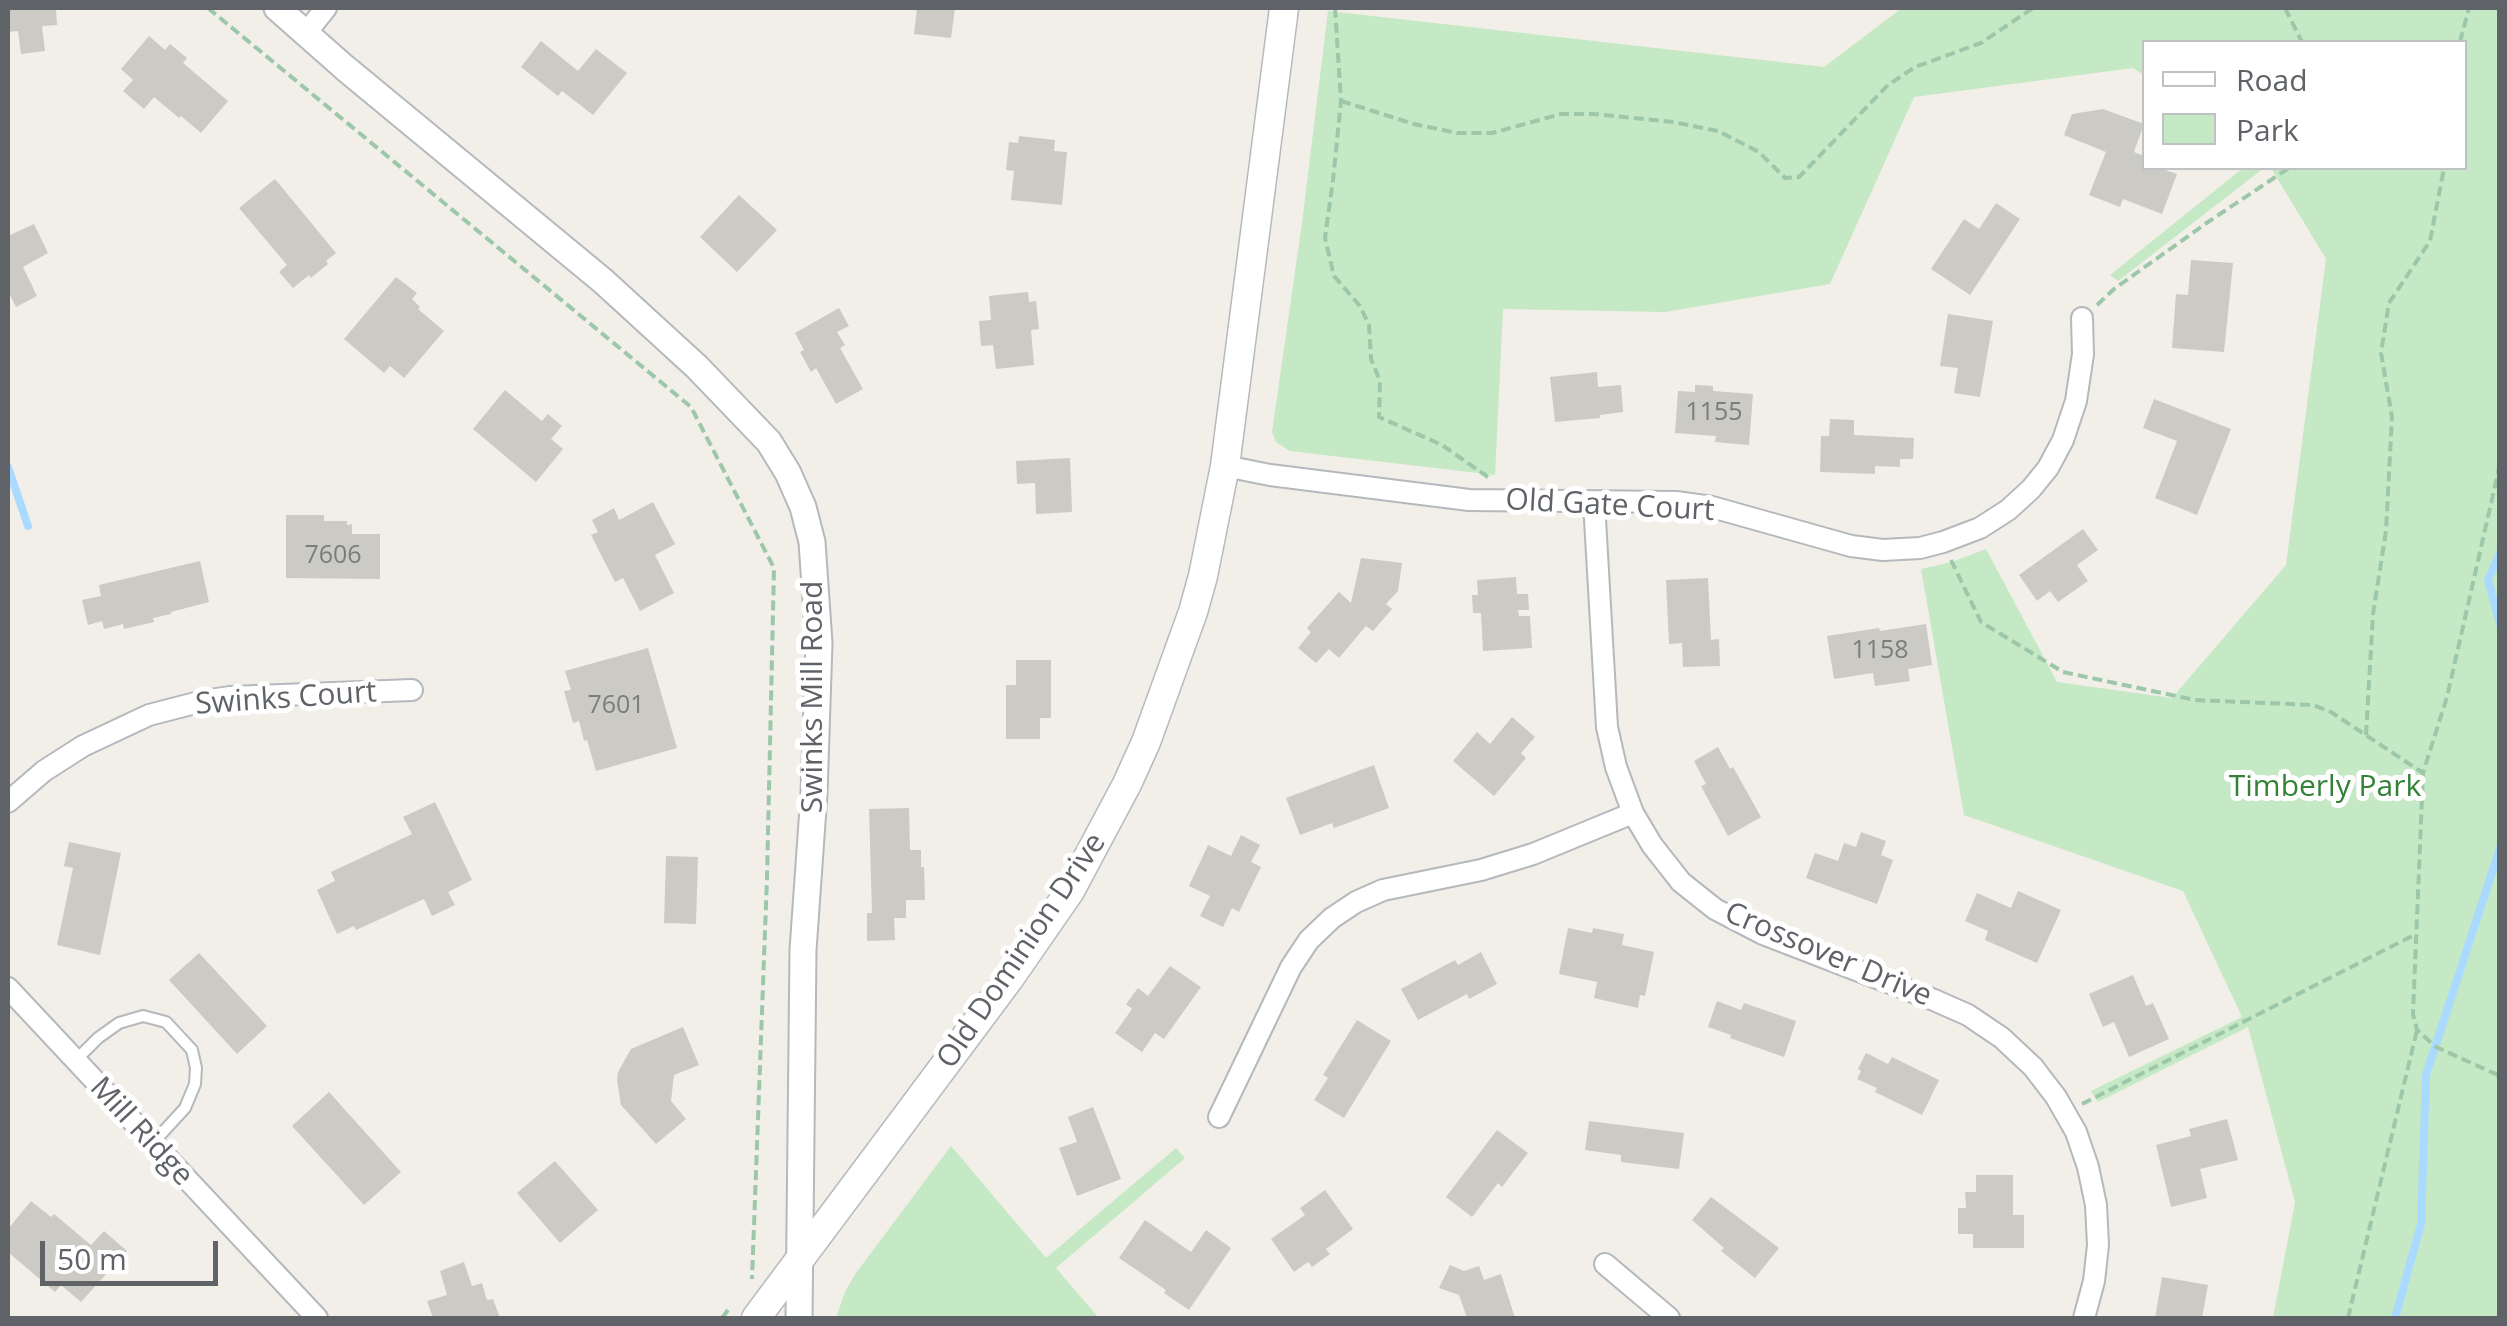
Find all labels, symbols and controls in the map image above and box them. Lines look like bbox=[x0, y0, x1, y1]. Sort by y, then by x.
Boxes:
legend bbox=[2142, 40, 2467, 170]
text: Road bbox=[2236, 59, 2308, 100]
text: Park bbox=[2236, 109, 2299, 150]
house number: 1155 bbox=[1685, 398, 1743, 428]
street label: Old Gate Court bbox=[1505, 483, 1715, 529]
house number: 7606 bbox=[304, 541, 362, 571]
street label: Swinks Mill Road bbox=[795, 581, 831, 813]
house number: 1158 bbox=[1851, 636, 1909, 666]
street label: Swinks Court bbox=[194, 675, 378, 723]
house number: 7601 bbox=[587, 691, 645, 721]
park label: Timberly Park bbox=[2229, 769, 2421, 805]
street label: Old Dominion Drive bbox=[930, 827, 1114, 1075]
street label: Crossover Drive bbox=[1719, 895, 1937, 1015]
street label: Mill Ridge bbox=[82, 1070, 200, 1194]
scale bar bbox=[45, 1221, 222, 1283]
text: 50 m bbox=[57, 1238, 127, 1279]

